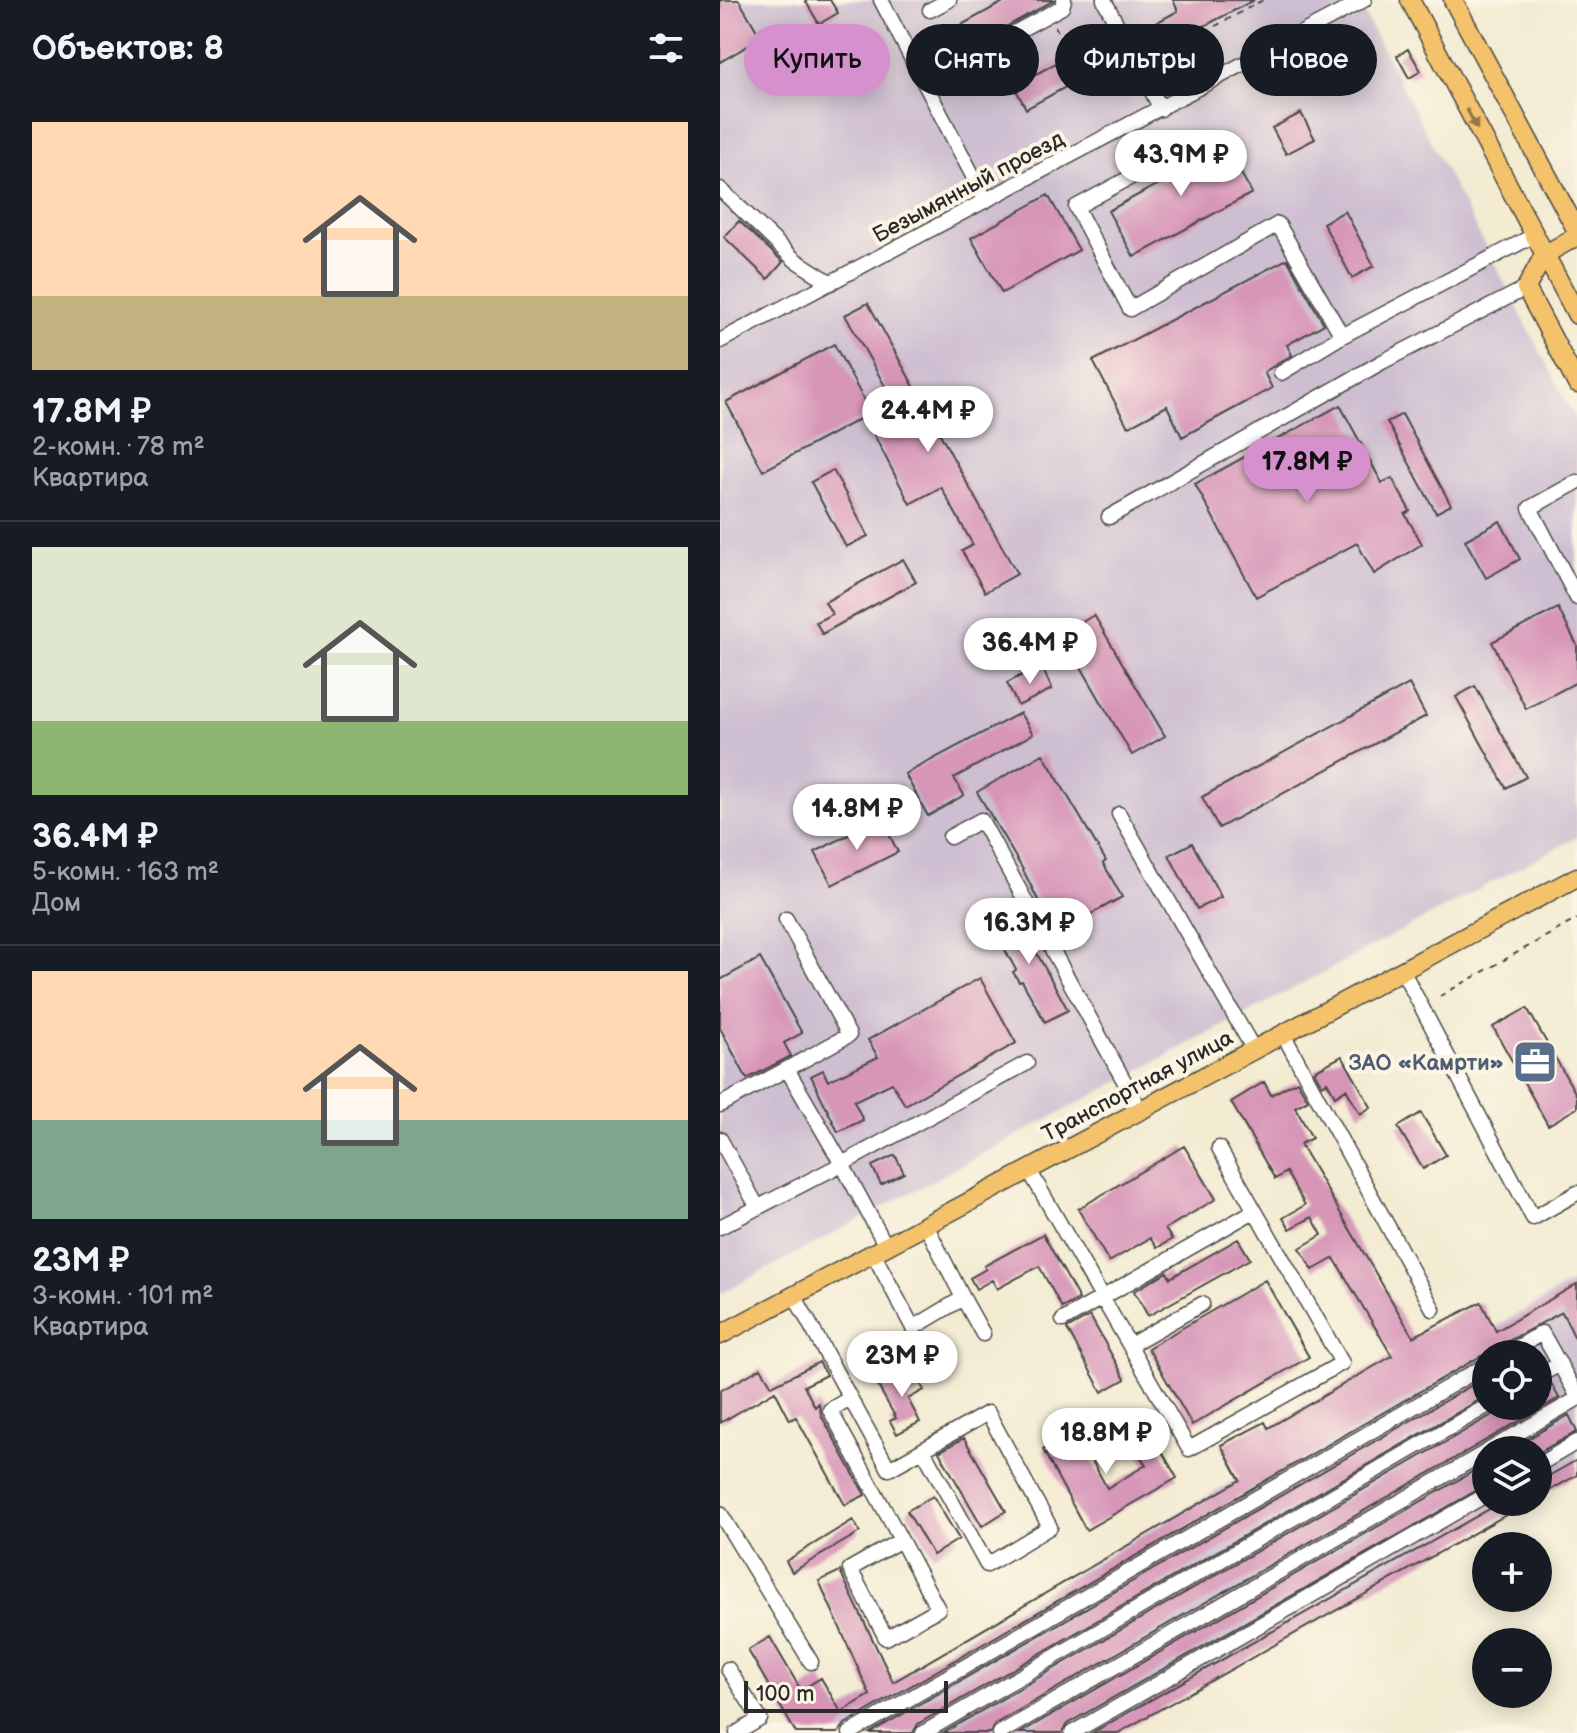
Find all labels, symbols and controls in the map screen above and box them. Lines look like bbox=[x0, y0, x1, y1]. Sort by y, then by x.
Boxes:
chip: Купить bbox=[744, 24, 890, 96]
chip: Снять bbox=[906, 24, 1039, 96]
chip: Фильтры bbox=[1055, 24, 1224, 96]
chip: Новое bbox=[1240, 24, 1377, 96]
icon: filters bbox=[644, 26, 688, 70]
text: Объектов: 8 bbox=[32, 28, 224, 69]
one-way arrow bbox=[1466, 107, 1479, 130]
street label: Безымянный проезд bbox=[868, 125, 1069, 249]
pin: 43.9M ₽ bbox=[1107, 130, 1255, 198]
text: 43.9M ₽ bbox=[1133, 140, 1229, 171]
icon: home bbox=[288, 174, 432, 318]
pin: 24.4M ₽ bbox=[854, 386, 1002, 454]
text: 17.8M ₽ bbox=[32, 391, 151, 432]
text: 24.4M ₽ bbox=[880, 396, 976, 427]
text: 2-комн. · 78 m² bbox=[32, 432, 205, 463]
pin: 17.8M ₽ bbox=[1233, 437, 1381, 505]
text: 17.8M ₽ bbox=[1261, 447, 1353, 478]
text: Квартира bbox=[32, 463, 149, 494]
icon: home bbox=[288, 599, 432, 743]
pin: 36.4M ₽ bbox=[956, 618, 1104, 686]
text: 36.4M ₽ bbox=[982, 628, 1078, 659]
pin: 14.8M ₽ bbox=[783, 784, 931, 852]
text: 14.8M ₽ bbox=[811, 794, 903, 825]
text: 36.4M ₽ bbox=[32, 816, 158, 857]
text: 5-комн. · 163 m² bbox=[32, 857, 219, 888]
text: Дом bbox=[32, 888, 81, 919]
pin: 16.3M ₽ bbox=[955, 898, 1103, 966]
text: 16.3M ₽ bbox=[983, 908, 1075, 939]
icon: home bbox=[288, 1023, 432, 1167]
street label: Транспортная улица bbox=[1038, 1025, 1238, 1148]
office icon: ЗАО «Камрти» bbox=[1511, 1038, 1559, 1086]
place label: ЗАО «Камрти» bbox=[1348, 1050, 1504, 1077]
text: 23M ₽ bbox=[32, 1240, 130, 1281]
text: 3-комн. · 101 m² bbox=[32, 1281, 214, 1312]
text: Квартира bbox=[32, 1312, 149, 1343]
pin: 23M ₽ bbox=[846, 1331, 958, 1399]
map controls bbox=[1472, 1340, 1552, 1708]
button: locate bbox=[1472, 1340, 1552, 1420]
text: 23M ₽ bbox=[865, 1341, 939, 1372]
pin: 18.8M ₽ bbox=[1032, 1408, 1180, 1476]
text: 18.8M ₽ bbox=[1060, 1418, 1152, 1449]
button: layers bbox=[1472, 1436, 1552, 1516]
button: + bbox=[1472, 1532, 1552, 1612]
button: − bbox=[1472, 1628, 1552, 1708]
scale bar bbox=[744, 1677, 948, 1713]
text: 100 m bbox=[756, 1681, 815, 1708]

